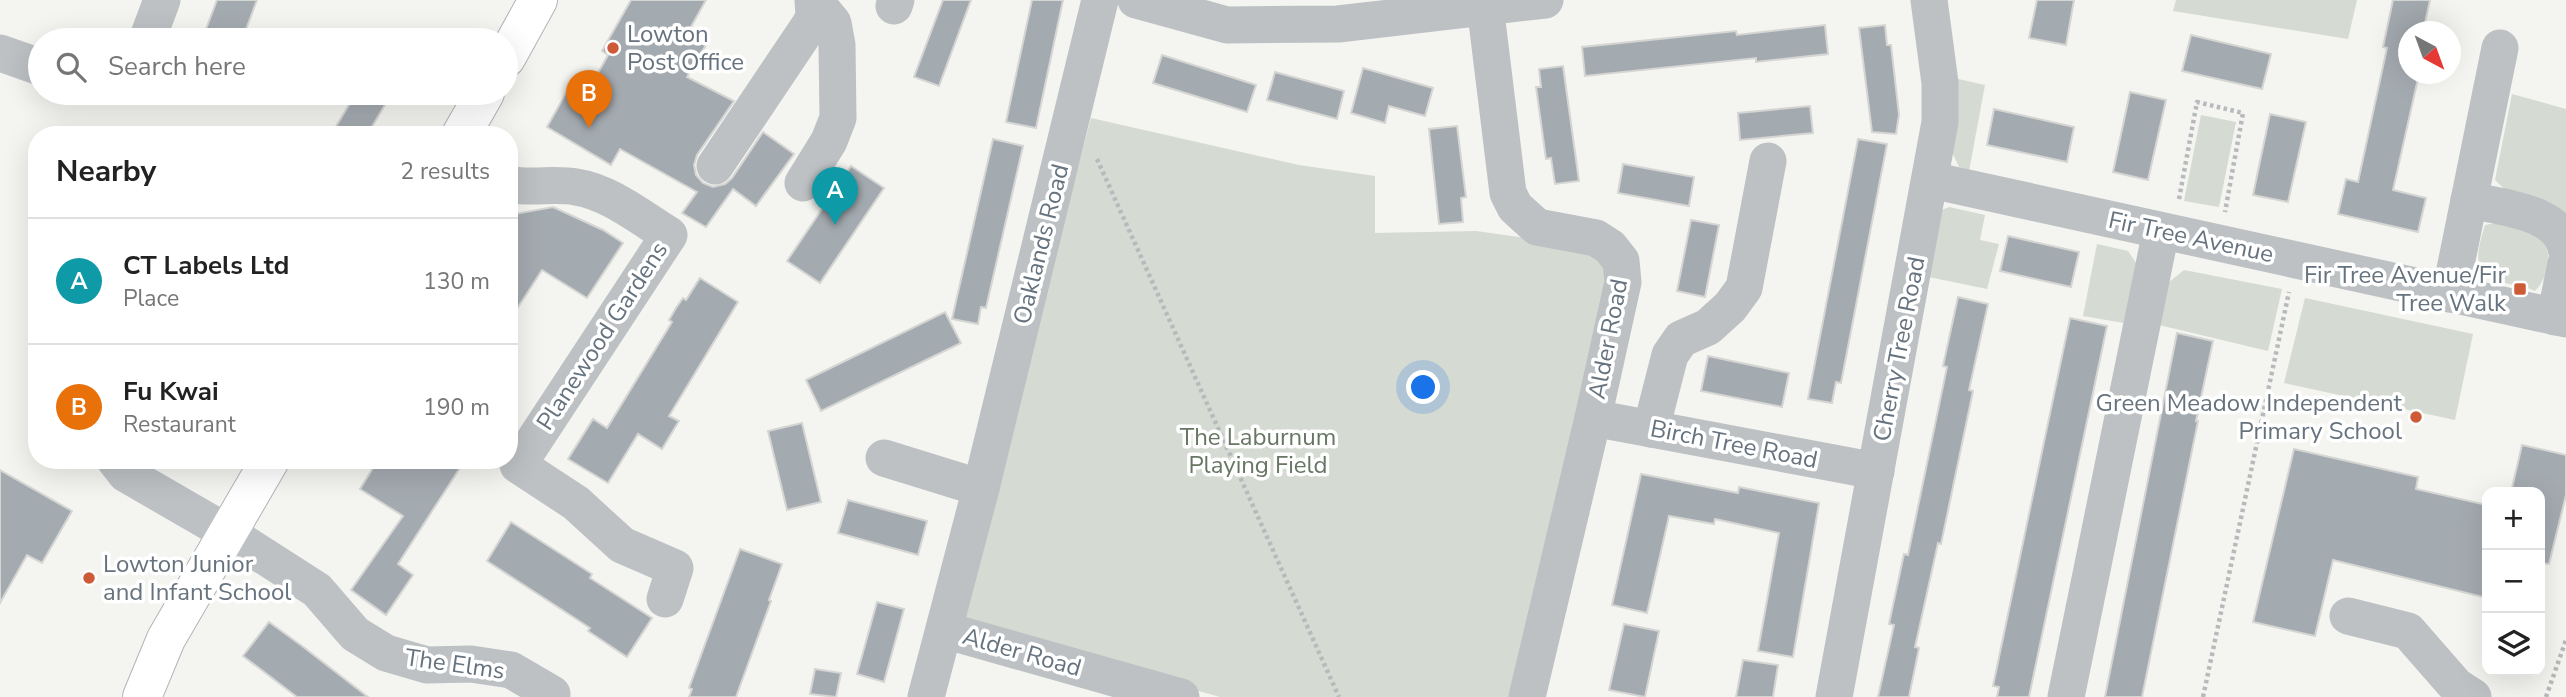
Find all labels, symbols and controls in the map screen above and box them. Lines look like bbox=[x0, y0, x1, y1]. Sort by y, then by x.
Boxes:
place label: Lowton Post Office bbox=[627, 18, 744, 78]
north arrow bbox=[2398, 21, 2461, 84]
search box bbox=[28, 28, 518, 105]
marker: Lowton Post Office bbox=[605, 40, 621, 56]
icon: search bbox=[52, 48, 90, 86]
text: Search here bbox=[108, 49, 246, 84]
pin: B bbox=[566, 70, 612, 128]
text: Nearby bbox=[56, 151, 156, 192]
text: 2 results bbox=[400, 156, 490, 187]
street label: Oaklands Road bbox=[1006, 160, 1076, 328]
pin: A bbox=[812, 167, 858, 225]
street label: Fir Tree Avenue bbox=[2106, 204, 2276, 270]
street label: Planewood Gardens bbox=[529, 236, 675, 436]
text: CT Labels Ltd bbox=[123, 248, 289, 283]
street label: Cherry Tree Road bbox=[1865, 254, 1933, 444]
place label: Fir Tree Avenue/Fir Tree Walk bbox=[2304, 259, 2507, 319]
text: A bbox=[70, 266, 88, 297]
text: 130 m bbox=[423, 266, 490, 297]
street label: Alder Road bbox=[1581, 276, 1635, 402]
marker: Fir Tree Avenue/Fir Tree Walk bbox=[2512, 281, 2528, 297]
text: Place bbox=[123, 283, 179, 314]
your location bbox=[1406, 370, 1440, 404]
text: Fu Kwai bbox=[123, 374, 219, 409]
place label: Green Meadow Independent Primary School bbox=[2096, 387, 2403, 447]
text: B bbox=[71, 392, 87, 423]
text: 190 m bbox=[423, 392, 490, 423]
text: Restaurant bbox=[123, 409, 236, 440]
marker: Green Meadow Independent Primary School bbox=[2408, 409, 2424, 425]
street label: Birch Tree Road bbox=[1648, 412, 1820, 476]
park label: The Laburnum Playing Field bbox=[1180, 421, 1336, 481]
map controls bbox=[2482, 487, 2545, 676]
button: + bbox=[2482, 487, 2545, 550]
place label: Lowton Junior and Infant School bbox=[103, 548, 291, 608]
button: − bbox=[2482, 550, 2545, 613]
marker: Lowton Junior and Infant School bbox=[81, 570, 97, 586]
button: layers bbox=[2482, 613, 2545, 676]
street label: Alder Road bbox=[959, 620, 1085, 684]
street label: The Elms bbox=[403, 641, 507, 687]

